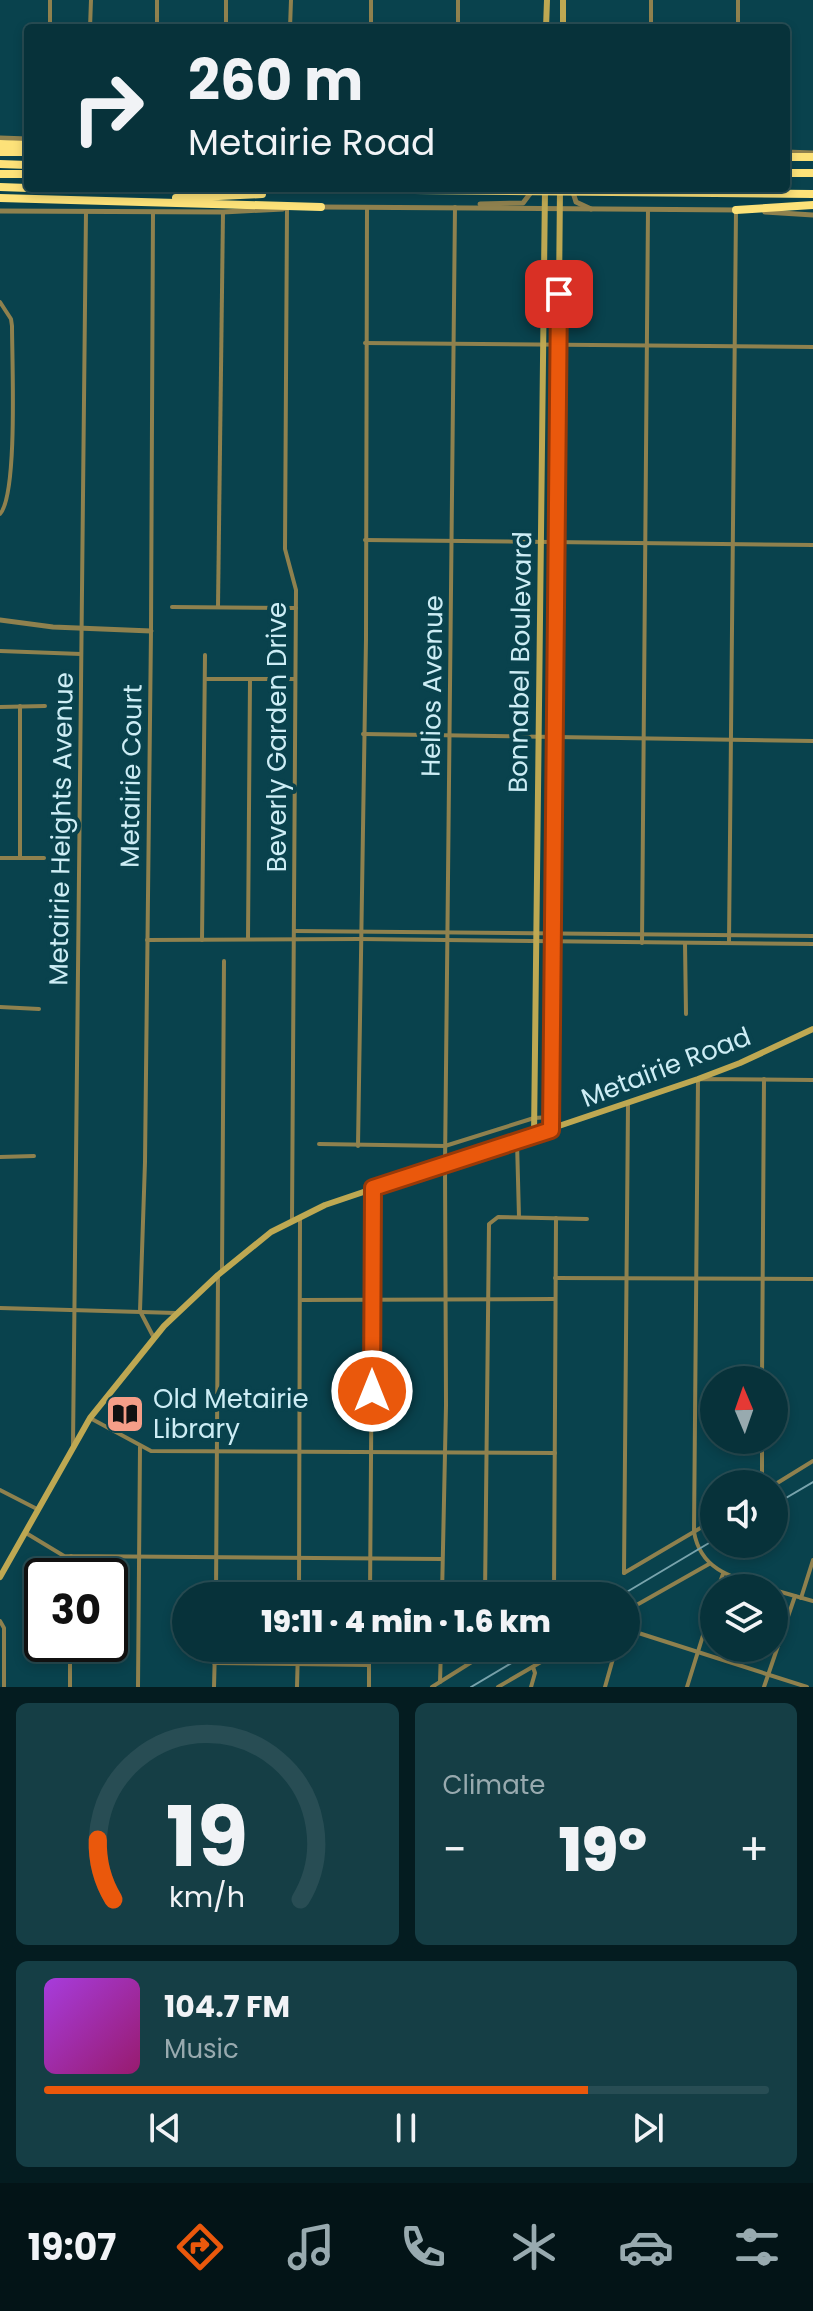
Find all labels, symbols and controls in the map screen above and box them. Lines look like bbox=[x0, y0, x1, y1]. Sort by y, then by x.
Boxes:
text: 260 m bbox=[188, 41, 363, 120]
icon: right bbox=[56, 56, 160, 160]
text: Metairie Road bbox=[188, 117, 435, 168]
pin bbox=[525, 260, 593, 328]
icon: arrive bbox=[537, 272, 581, 316]
street label: Bonnabel Boulevard bbox=[500, 531, 540, 793]
street label: Helios Avenue bbox=[412, 595, 452, 777]
street label: Beverly Garden Drive bbox=[259, 602, 295, 872]
street label: Metairie Heights Avenue bbox=[40, 672, 82, 986]
street label: Metairie Court bbox=[111, 684, 151, 868]
street label: Metairie Road bbox=[576, 1018, 756, 1116]
position arrow bbox=[330, 1349, 414, 1433]
north arrow bbox=[700, 1366, 788, 1454]
map controls bbox=[700, 1366, 788, 1662]
place label: Old Metairie Library bbox=[153, 1381, 309, 1447]
library icon: Old Metairie Library bbox=[104, 1393, 146, 1435]
button: sound bbox=[700, 1470, 788, 1558]
speed limit sign: 30 bbox=[24, 1558, 128, 1662]
button: layers bbox=[700, 1574, 788, 1662]
text: 19:11 · 4 min · 1.6 km bbox=[261, 1600, 551, 1643]
text: Climate bbox=[443, 1767, 545, 1803]
text: 19 bbox=[166, 1779, 248, 1895]
text: 19° bbox=[559, 1808, 647, 1892]
text: − bbox=[443, 1819, 467, 1880]
text: + bbox=[739, 1819, 769, 1880]
text: km/h bbox=[169, 1877, 245, 1917]
text: 104.7 FM bbox=[164, 1985, 290, 2028]
text: Music bbox=[164, 2031, 239, 2067]
icon: previous bbox=[143, 2106, 187, 2150]
icon: pause bbox=[384, 2106, 428, 2150]
icon: next bbox=[626, 2106, 670, 2150]
icon: directions bbox=[172, 2219, 228, 2275]
icon: music bbox=[283, 2219, 339, 2275]
icon: phone bbox=[395, 2219, 451, 2275]
icon: climate bbox=[506, 2219, 562, 2275]
icon: car bbox=[618, 2219, 674, 2275]
icon: filters bbox=[729, 2219, 785, 2275]
text: 19:07 bbox=[28, 2222, 116, 2273]

